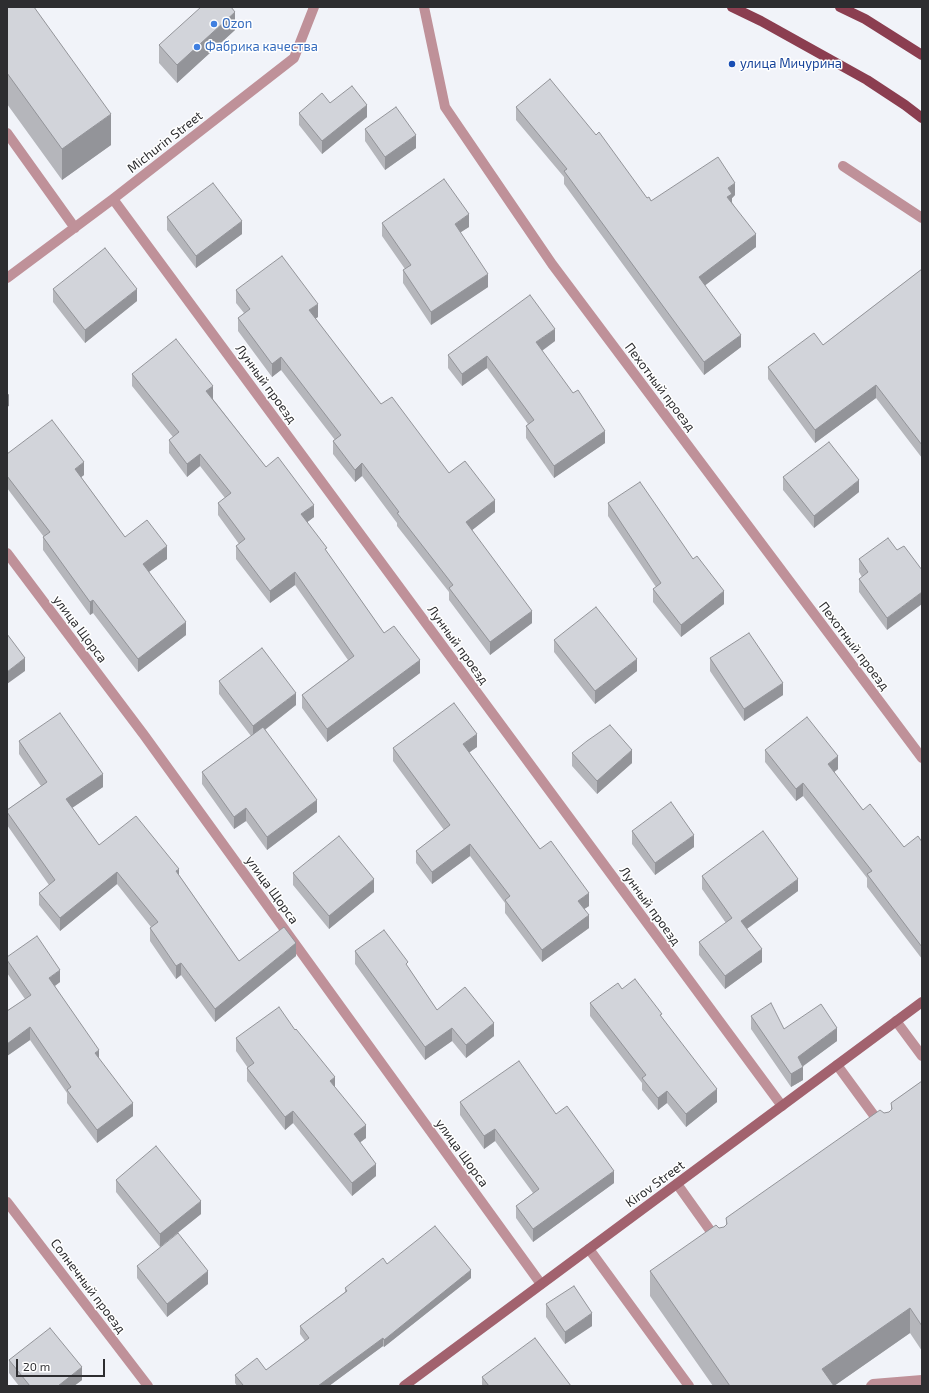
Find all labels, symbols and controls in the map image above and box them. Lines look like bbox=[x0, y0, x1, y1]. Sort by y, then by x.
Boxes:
place label: Ozon bbox=[222, 16, 252, 32]
marker: Ozon bbox=[209, 19, 219, 29]
place label: Фабрика качества bbox=[205, 39, 318, 55]
marker: Фабрика качества bbox=[192, 42, 202, 52]
place label: улица Мичурина bbox=[740, 56, 842, 72]
marker: улица Мичурина bbox=[727, 59, 737, 69]
street label: Michurin Street bbox=[124, 108, 206, 176]
street label: Пехотный проезд bbox=[622, 340, 698, 434]
street label: Лунный проезд bbox=[232, 341, 300, 427]
street label: улица Щорса bbox=[50, 592, 110, 666]
street label: Пехотный проезд bbox=[816, 599, 892, 693]
street label: Лунный проезд bbox=[424, 602, 492, 688]
street label: улица Щорса bbox=[242, 853, 302, 927]
street label: Лунный проезд bbox=[616, 863, 684, 949]
street label: улица Щорса bbox=[432, 1116, 492, 1190]
street label: Kirov Street bbox=[622, 1157, 688, 1211]
street label: Солнечный проезд bbox=[47, 1236, 129, 1336]
scale bar bbox=[18, 1351, 107, 1377]
text: 20 m bbox=[23, 1359, 50, 1373]

